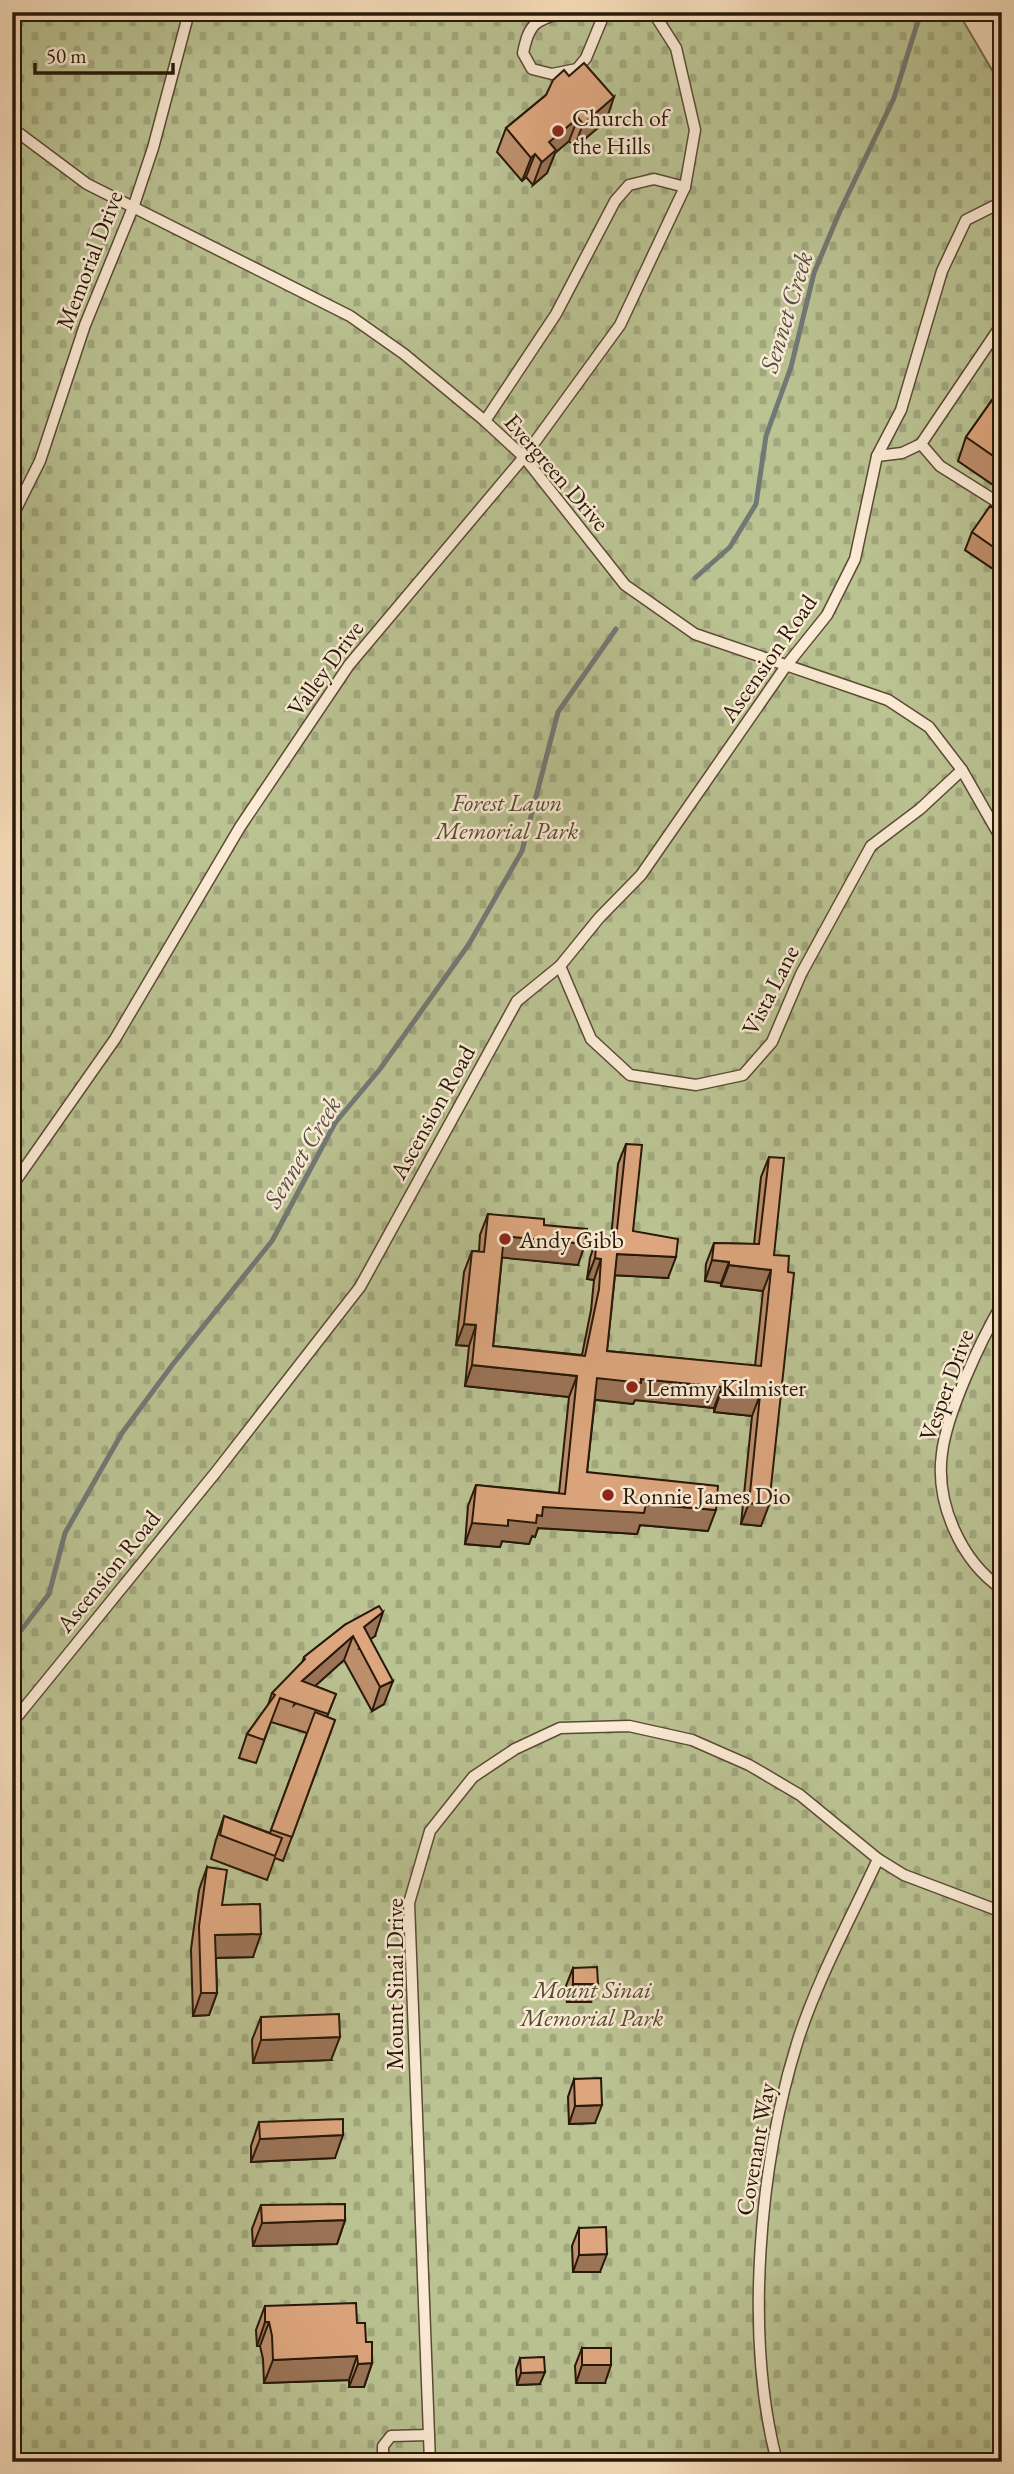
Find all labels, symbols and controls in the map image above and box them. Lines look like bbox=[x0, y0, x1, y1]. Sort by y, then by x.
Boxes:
scale bar bbox=[35, 32, 173, 76]
text: 50 m bbox=[46, 42, 87, 69]
place label: Church of the Hills bbox=[572, 102, 672, 161]
marker: Church of the Hills bbox=[550, 123, 566, 139]
street label: Memorial Drive bbox=[48, 186, 130, 334]
water label: Sennet Creek bbox=[751, 247, 821, 378]
street label: Evergreen Drive bbox=[497, 407, 617, 537]
street label: Ascension Road bbox=[712, 587, 824, 729]
street label: Valley Drive bbox=[280, 614, 370, 722]
park label: Forest Lawn Memorial Park bbox=[434, 787, 579, 846]
street label: Vista Lane bbox=[734, 940, 806, 1040]
street label: Ascension Road bbox=[382, 1039, 482, 1186]
water label: Sennet Creek bbox=[255, 1090, 349, 1215]
place label: Andy Gibb bbox=[518, 1224, 624, 1255]
marker: Andy Gibb bbox=[497, 1231, 513, 1247]
street label: Vesper Drive bbox=[911, 1325, 981, 1445]
place label: Lemmy Kilmister bbox=[646, 1372, 806, 1403]
marker: Lemmy Kilmister bbox=[624, 1379, 640, 1395]
place label: Ronnie James Dio bbox=[622, 1480, 791, 1511]
marker: Ronnie James Dio bbox=[600, 1487, 616, 1503]
street label: Ascension Road bbox=[48, 1503, 167, 1639]
street label: Mount Sinai Drive bbox=[379, 1898, 410, 2070]
park label: Mount Sinai Memorial Park bbox=[519, 1974, 664, 2033]
street label: Covenant Way bbox=[728, 2080, 782, 2218]

